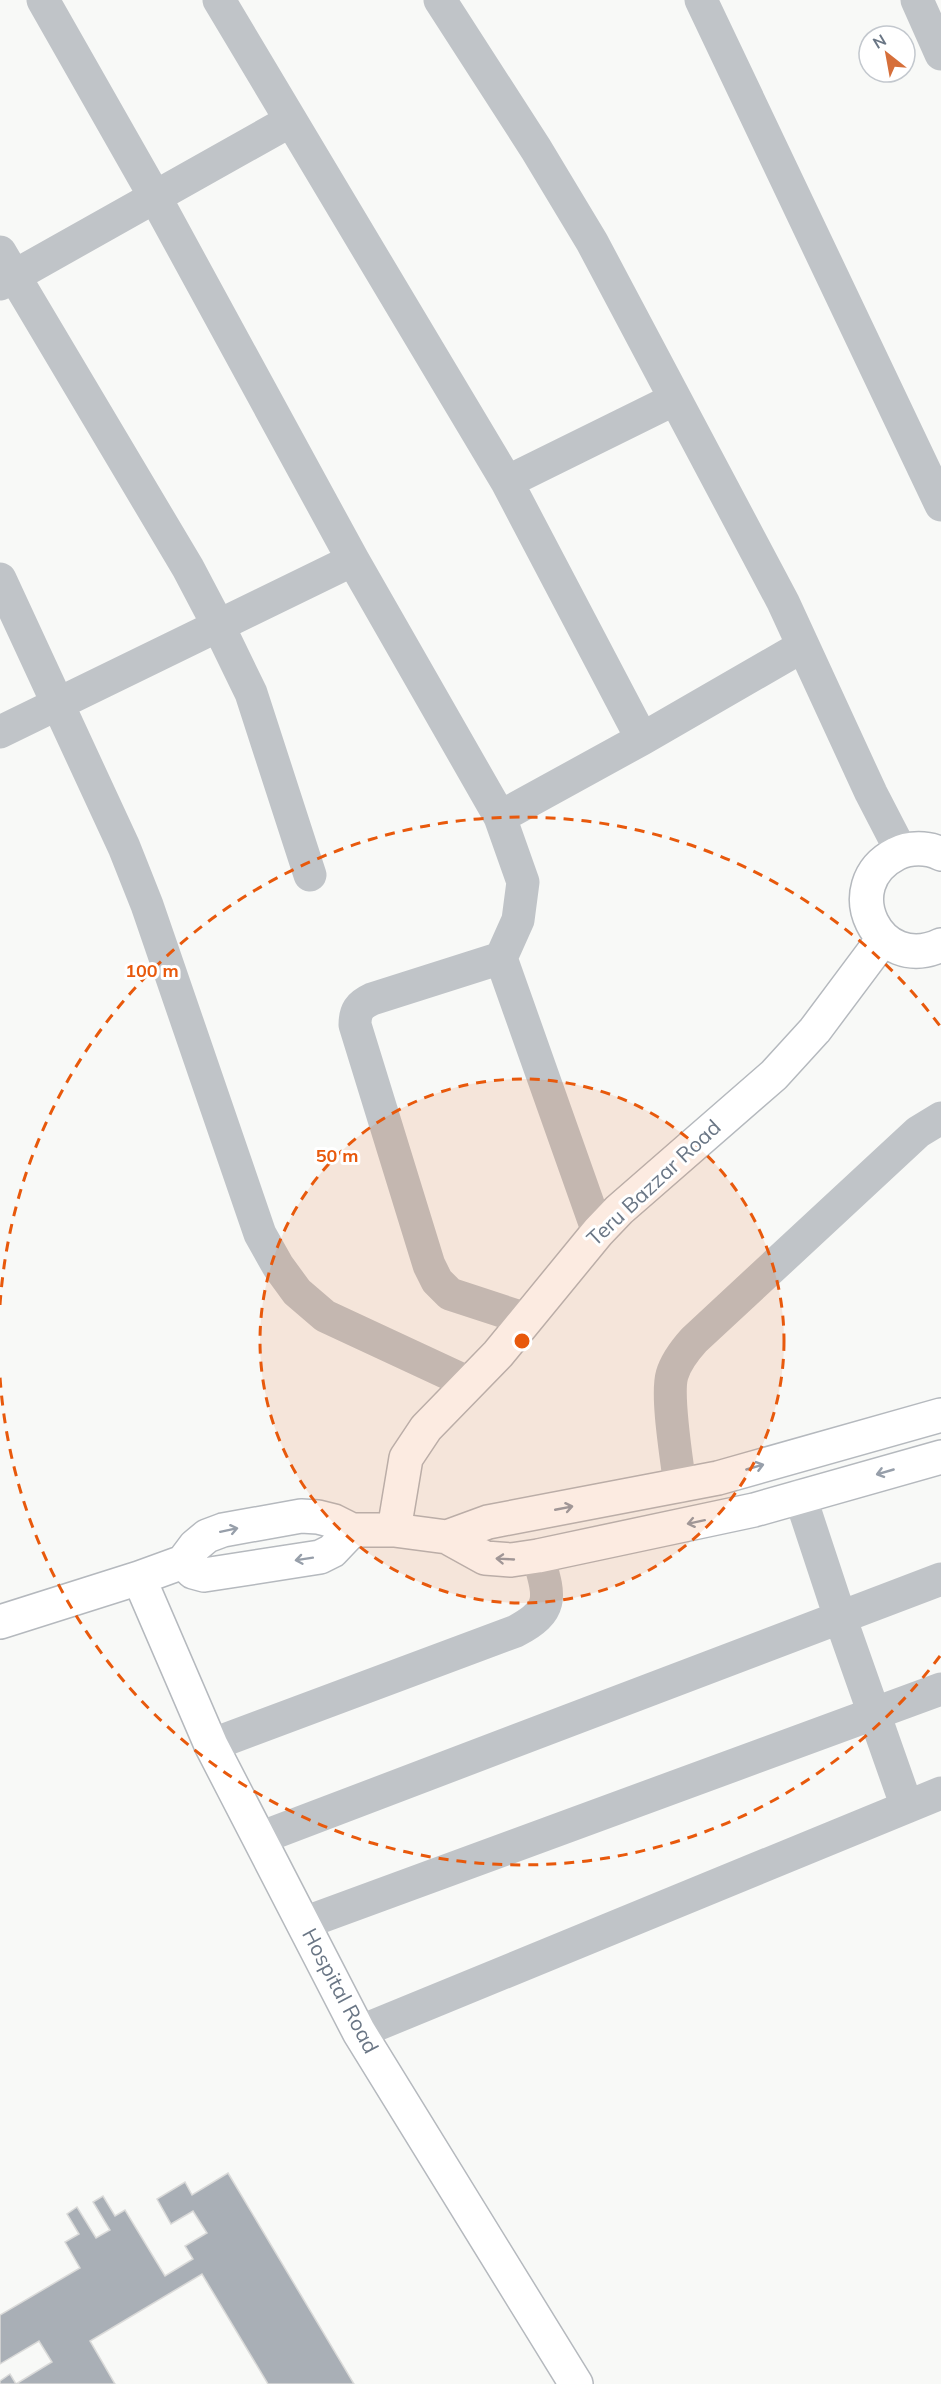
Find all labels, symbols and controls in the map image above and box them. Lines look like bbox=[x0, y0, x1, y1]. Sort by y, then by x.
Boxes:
north arrow bbox=[857, 24, 917, 84]
text: N bbox=[869, 29, 890, 53]
text: 100 m bbox=[125, 959, 179, 982]
street label: Teru Bazzar Road bbox=[581, 1114, 726, 1251]
text: 50 m bbox=[316, 1144, 358, 1167]
centre of rings bbox=[512, 1331, 532, 1351]
one-way arrow bbox=[745, 1461, 764, 1473]
one-way arrow bbox=[876, 1467, 895, 1478]
one-way arrow bbox=[554, 1502, 573, 1513]
one-way arrow bbox=[687, 1517, 706, 1528]
one-way arrow bbox=[219, 1523, 238, 1535]
one-way arrow bbox=[496, 1553, 516, 1564]
one-way arrow bbox=[295, 1554, 314, 1565]
street label: Hospital Road bbox=[297, 1923, 385, 2058]

